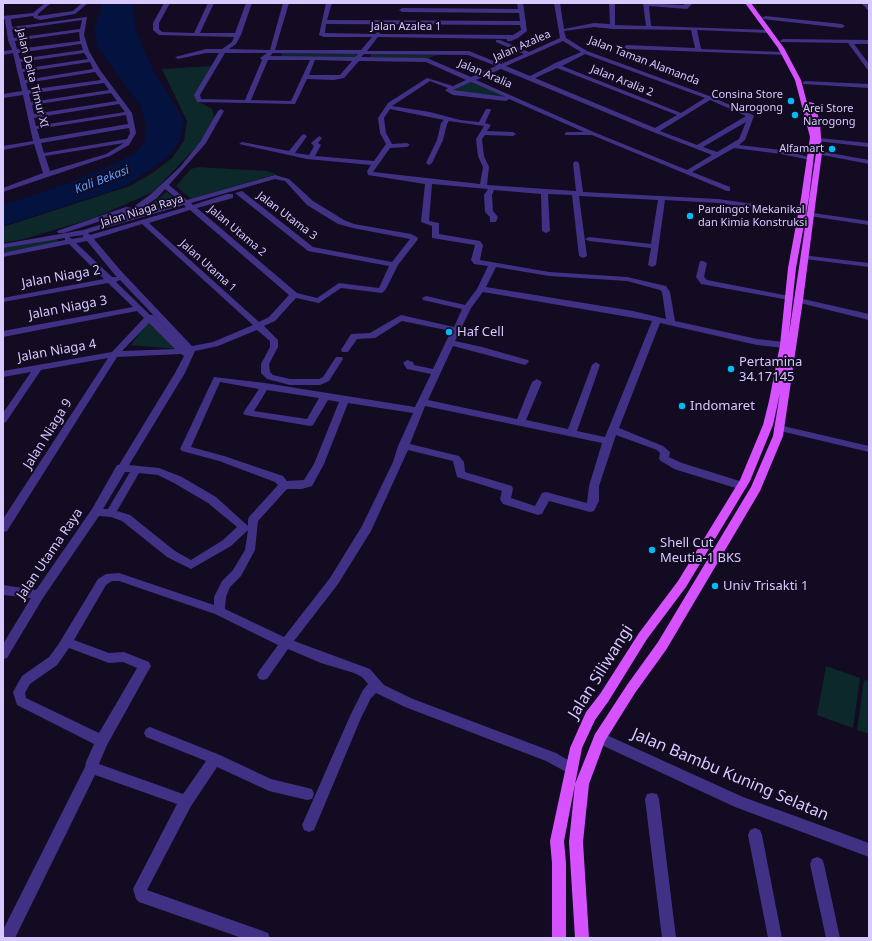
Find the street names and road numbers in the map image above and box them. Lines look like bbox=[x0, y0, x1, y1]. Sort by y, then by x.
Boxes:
street label: Jalan Azalea 1 bbox=[371, 20, 441, 34]
street label: Jalan Delta Timur XI bbox=[13, 27, 51, 129]
street label: Jalan Azalea bbox=[491, 27, 553, 65]
street label: Jalan Taman Alamanda bbox=[587, 34, 701, 88]
street label: Jalan Aralia bbox=[456, 57, 514, 91]
street label: Jalan Aralia 2 bbox=[589, 62, 655, 100]
street label: Jalan Utama 3 bbox=[254, 189, 320, 243]
street label: Jalan Niaga Raya bbox=[99, 192, 185, 230]
street label: Jalan Utama 2 bbox=[205, 203, 269, 259]
street label: Jalan Utama 1 bbox=[177, 237, 239, 295]
street label: Jalan Niaga 2 bbox=[20, 262, 102, 292]
street label: Jalan Niaga 3 bbox=[27, 293, 109, 323]
street label: Jalan Niaga 4 bbox=[16, 336, 98, 366]
street label: Jalan Niaga 9 bbox=[20, 396, 76, 472]
street label: Jalan Utama Raya bbox=[14, 505, 86, 603]
street label: Jalan Siliwangi bbox=[564, 622, 638, 722]
street label: Jalan Bambu Kuning Selatan bbox=[629, 725, 831, 825]

